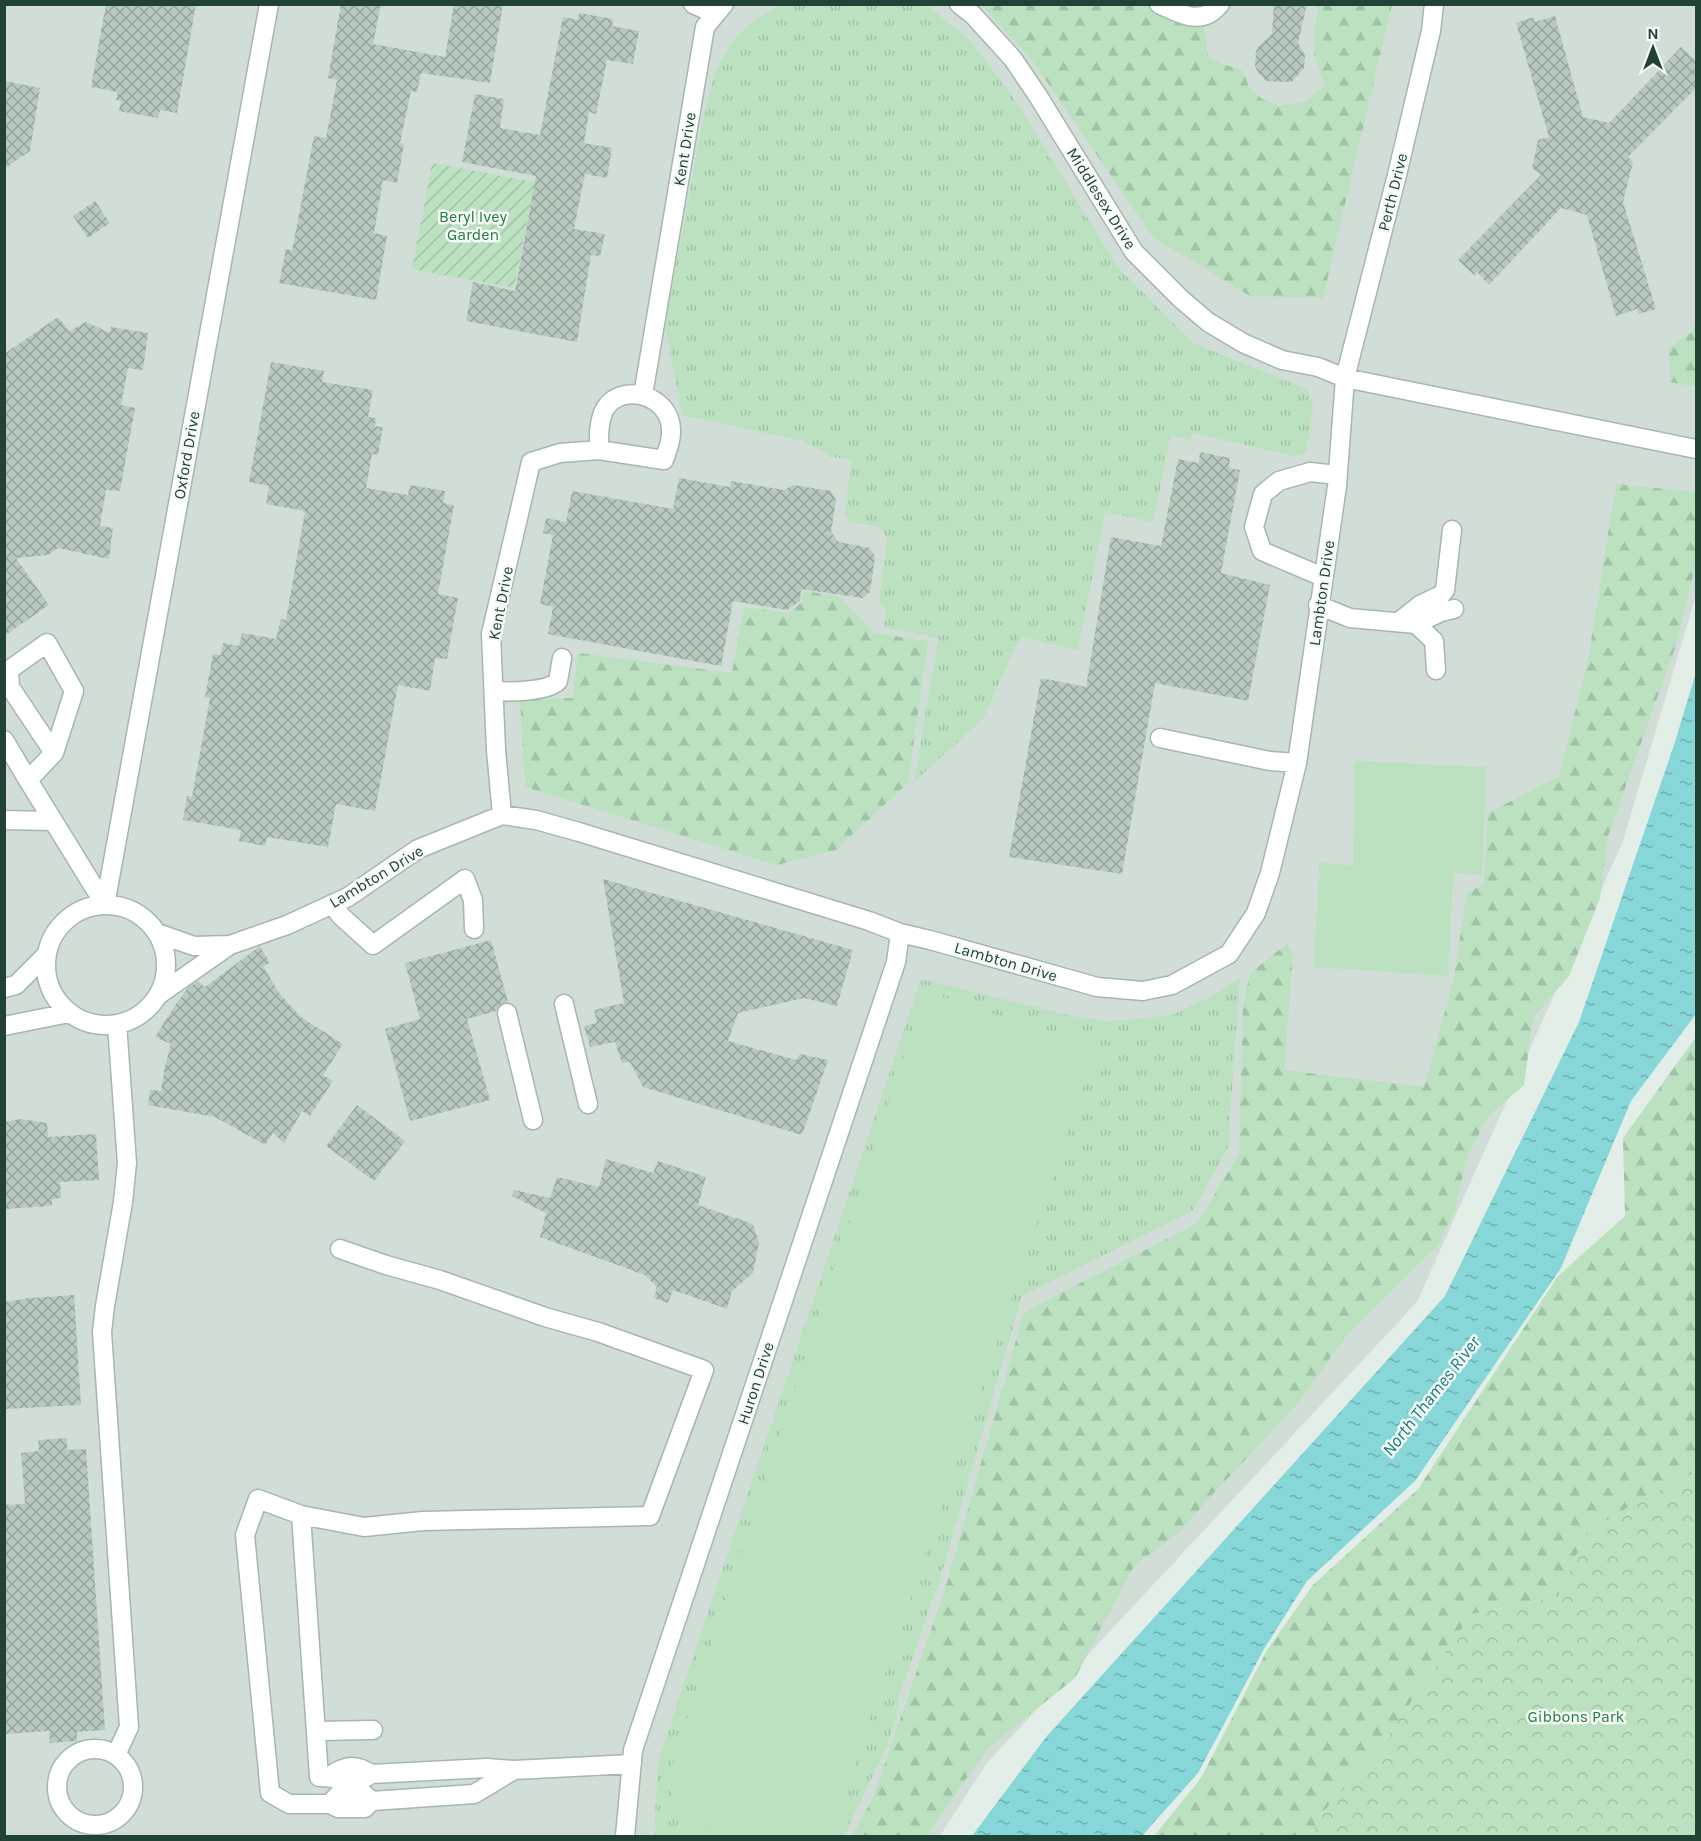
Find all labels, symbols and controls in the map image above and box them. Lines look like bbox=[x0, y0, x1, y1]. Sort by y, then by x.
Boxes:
north arrow bbox=[1623, 18, 1683, 78]
text: N bbox=[1647, 24, 1659, 43]
street label: Kent Drive bbox=[669, 111, 700, 187]
street label: Middlesex Drive bbox=[1063, 144, 1140, 252]
street label: Perth Drive bbox=[1374, 151, 1411, 233]
park label: Beryl Ivey Garden bbox=[439, 207, 507, 244]
street label: Oxford Drive bbox=[169, 410, 204, 501]
street label: Lambton Drive bbox=[1305, 539, 1338, 647]
street label: Kent Drive bbox=[484, 565, 517, 642]
street label: Lambton Drive bbox=[326, 841, 427, 912]
street label: Lambton Drive bbox=[952, 938, 1060, 985]
water label: North Thames River bbox=[1377, 1331, 1485, 1460]
street label: Huron Drive bbox=[733, 1339, 778, 1427]
park label: Gibbons Park bbox=[1527, 1707, 1625, 1726]

